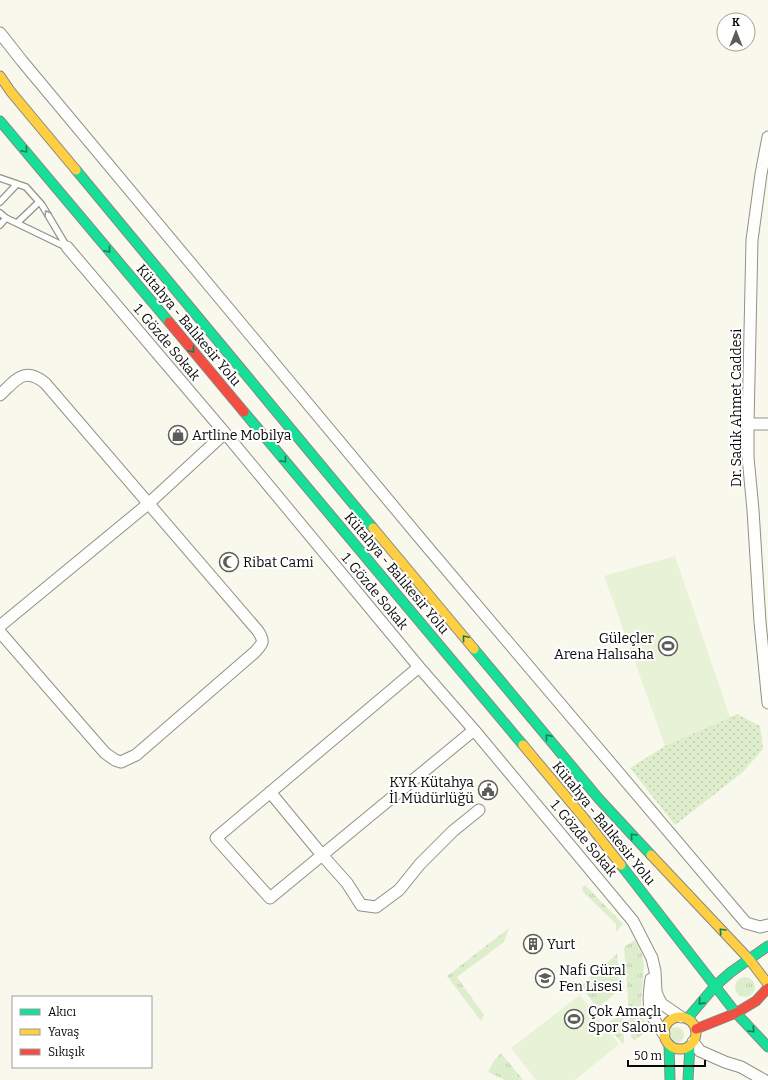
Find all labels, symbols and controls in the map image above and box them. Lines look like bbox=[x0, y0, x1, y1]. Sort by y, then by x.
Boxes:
north arrow bbox=[716, 12, 756, 52]
text: K bbox=[732, 16, 740, 29]
one-way arrow bbox=[21, 146, 28, 153]
one-way arrow bbox=[45, 210, 52, 217]
one-way arrow bbox=[104, 245, 111, 253]
street label: Kütahya - Balıkesir Yolu bbox=[133, 261, 245, 390]
street label: 1. Gözde Sokak bbox=[130, 301, 204, 384]
street label: Dr. Sadık Ahmet Caddesi bbox=[728, 329, 745, 487]
one-way arrow bbox=[187, 345, 194, 352]
shop icon: Artline Mobilya bbox=[167, 424, 189, 446]
place label: Artline Mobilya bbox=[192, 427, 292, 444]
one-way arrow bbox=[280, 456, 287, 463]
street label: Kütahya - Balıkesir Yolu bbox=[341, 509, 453, 638]
street label: 1. Gözde Sokak bbox=[338, 550, 412, 633]
mosque icon: Ribat Cami bbox=[218, 551, 240, 573]
place label: Ribat Cami bbox=[243, 554, 314, 571]
place label: Güleçler Arena Halısaha bbox=[554, 630, 654, 663]
one-way arrow bbox=[463, 635, 470, 642]
sports icon: Güleçler Arena Halısaha bbox=[657, 635, 679, 657]
one-way arrow bbox=[546, 735, 553, 742]
street label: Kütahya - Balıkesir Yolu bbox=[549, 758, 659, 889]
place label: KYK Kütahya İl Müdürlüğü bbox=[389, 774, 474, 807]
public building icon: KYK Kütahya İl Müdürlüğü bbox=[477, 779, 499, 801]
street label: 1. Gözde Sokak bbox=[547, 797, 621, 880]
one-way arrow bbox=[631, 833, 638, 840]
one-way arrow bbox=[719, 928, 727, 936]
building icon: Yurt bbox=[522, 933, 544, 955]
place label: Yurt bbox=[547, 936, 575, 953]
place label: Nafi Güral Fen Lisesi bbox=[559, 962, 626, 995]
school or university icon: Nafi Güral Fen Lisesi bbox=[534, 967, 556, 989]
legend bbox=[12, 996, 152, 1068]
one-way arrow bbox=[698, 997, 705, 1005]
place label: Çok Amaçlı Spor Salonu bbox=[588, 1003, 667, 1036]
text: Akıcı bbox=[48, 1005, 77, 1019]
sports icon: Çok Amaçlı Spor Salonu bbox=[563, 1008, 585, 1030]
text: Yavaş bbox=[48, 1025, 80, 1039]
one-way arrow bbox=[747, 1025, 755, 1033]
scale bar bbox=[628, 1042, 705, 1068]
text: Sıkışık bbox=[48, 1045, 85, 1059]
text: 50 m bbox=[634, 1049, 663, 1063]

